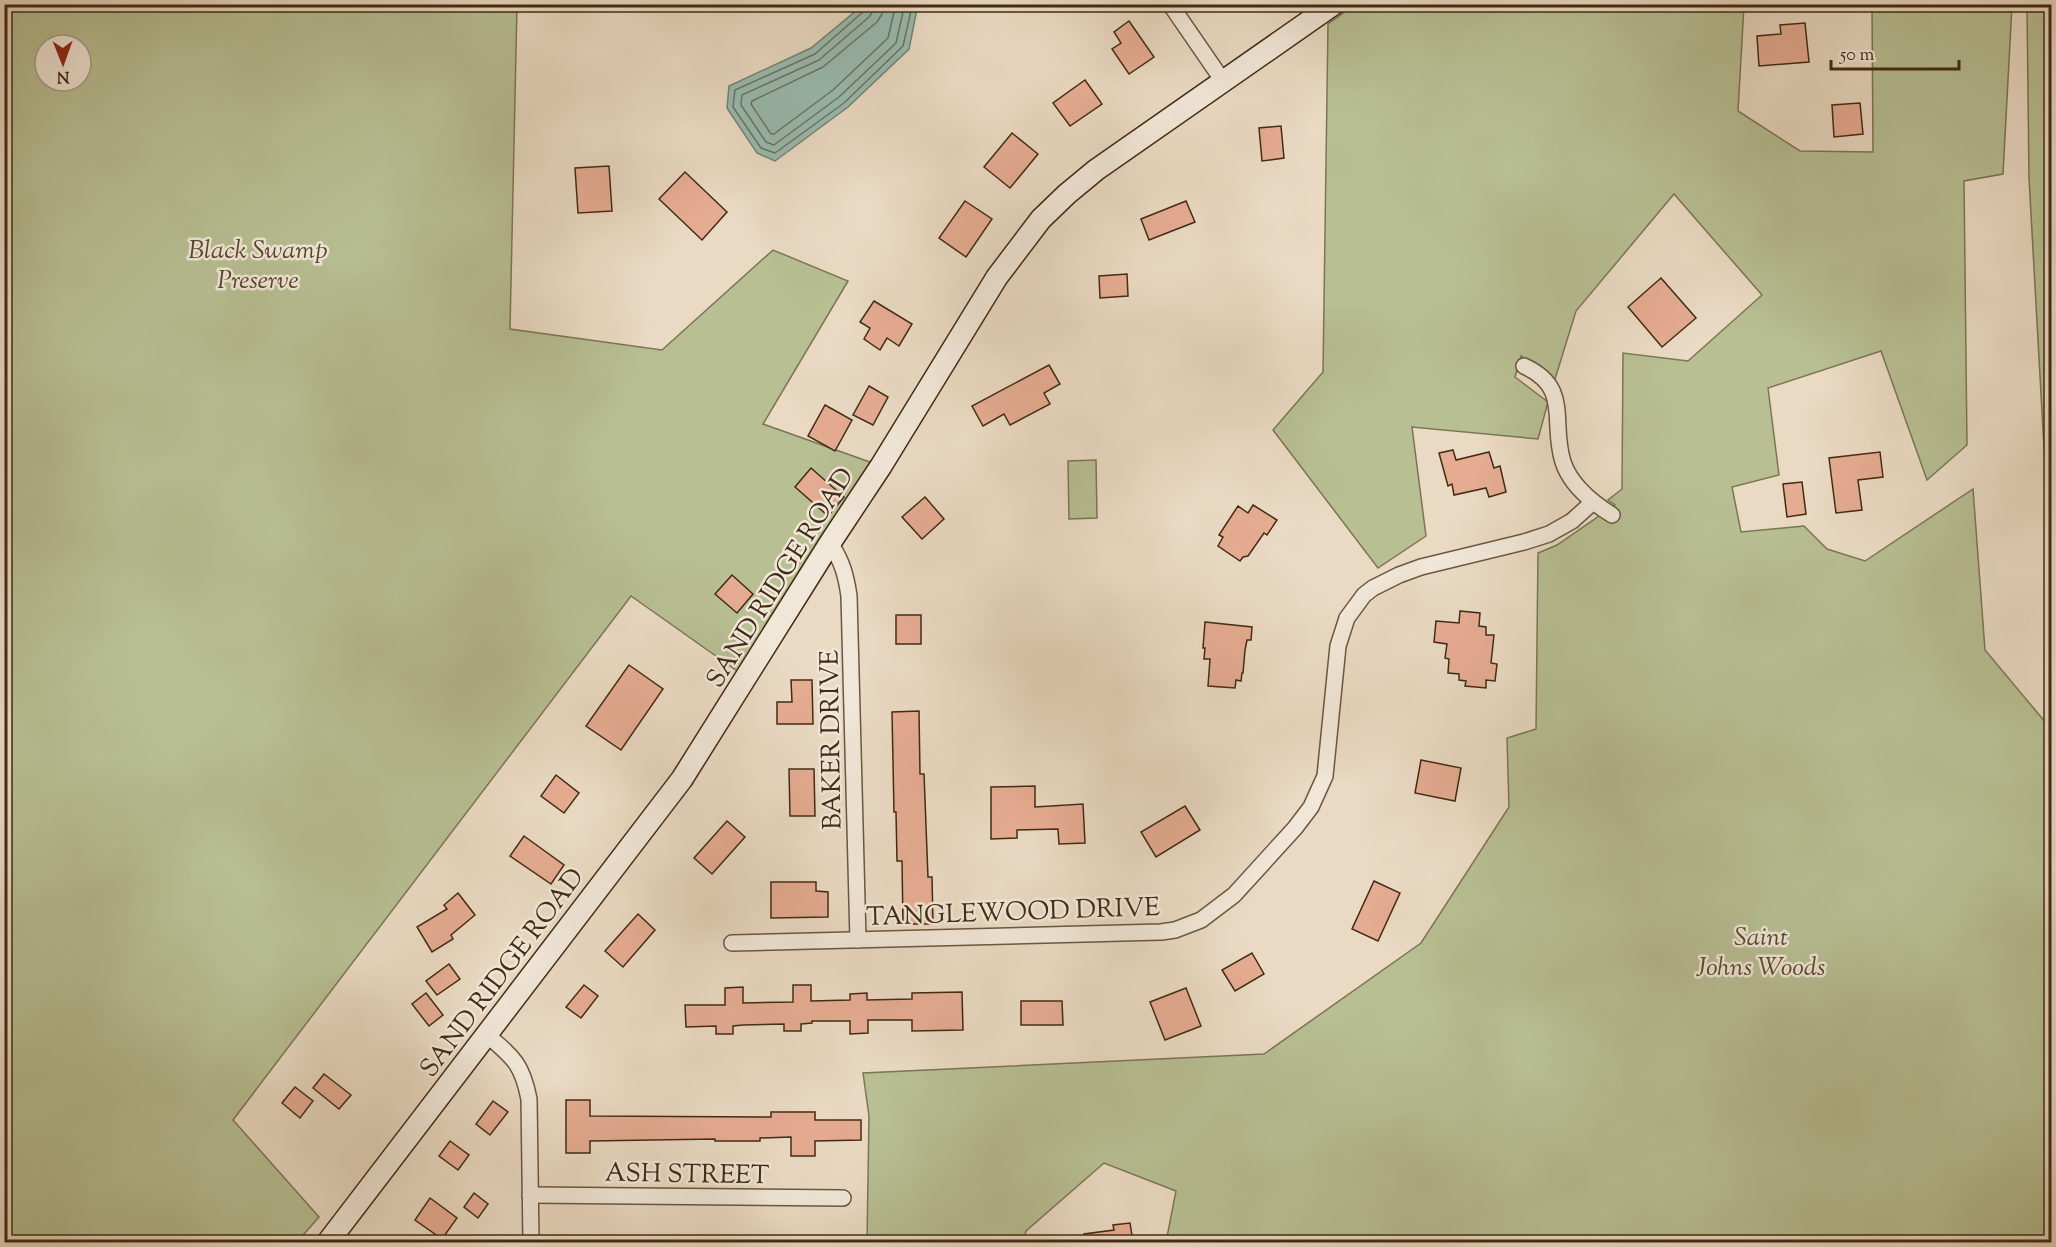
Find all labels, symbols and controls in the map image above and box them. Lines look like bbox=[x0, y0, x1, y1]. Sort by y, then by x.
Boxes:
north arrow bbox=[33, 33, 93, 93]
scale bar bbox=[1831, 33, 1958, 71]
text: 50 m bbox=[1839, 43, 1875, 69]
text: N bbox=[56, 64, 70, 87]
park label: Black Swamp Preserve bbox=[188, 233, 328, 300]
street label: SAND RIDGE ROAD bbox=[698, 461, 864, 696]
street label: BAKER DRIVE bbox=[812, 649, 853, 830]
street label: SAND RIDGE ROAD bbox=[412, 861, 594, 1086]
street label: TANGLEWOOD DRIVE bbox=[866, 890, 1161, 937]
park label: Saint Johns Woods bbox=[1696, 920, 1825, 987]
street label: ASH STREET bbox=[604, 1156, 769, 1195]

